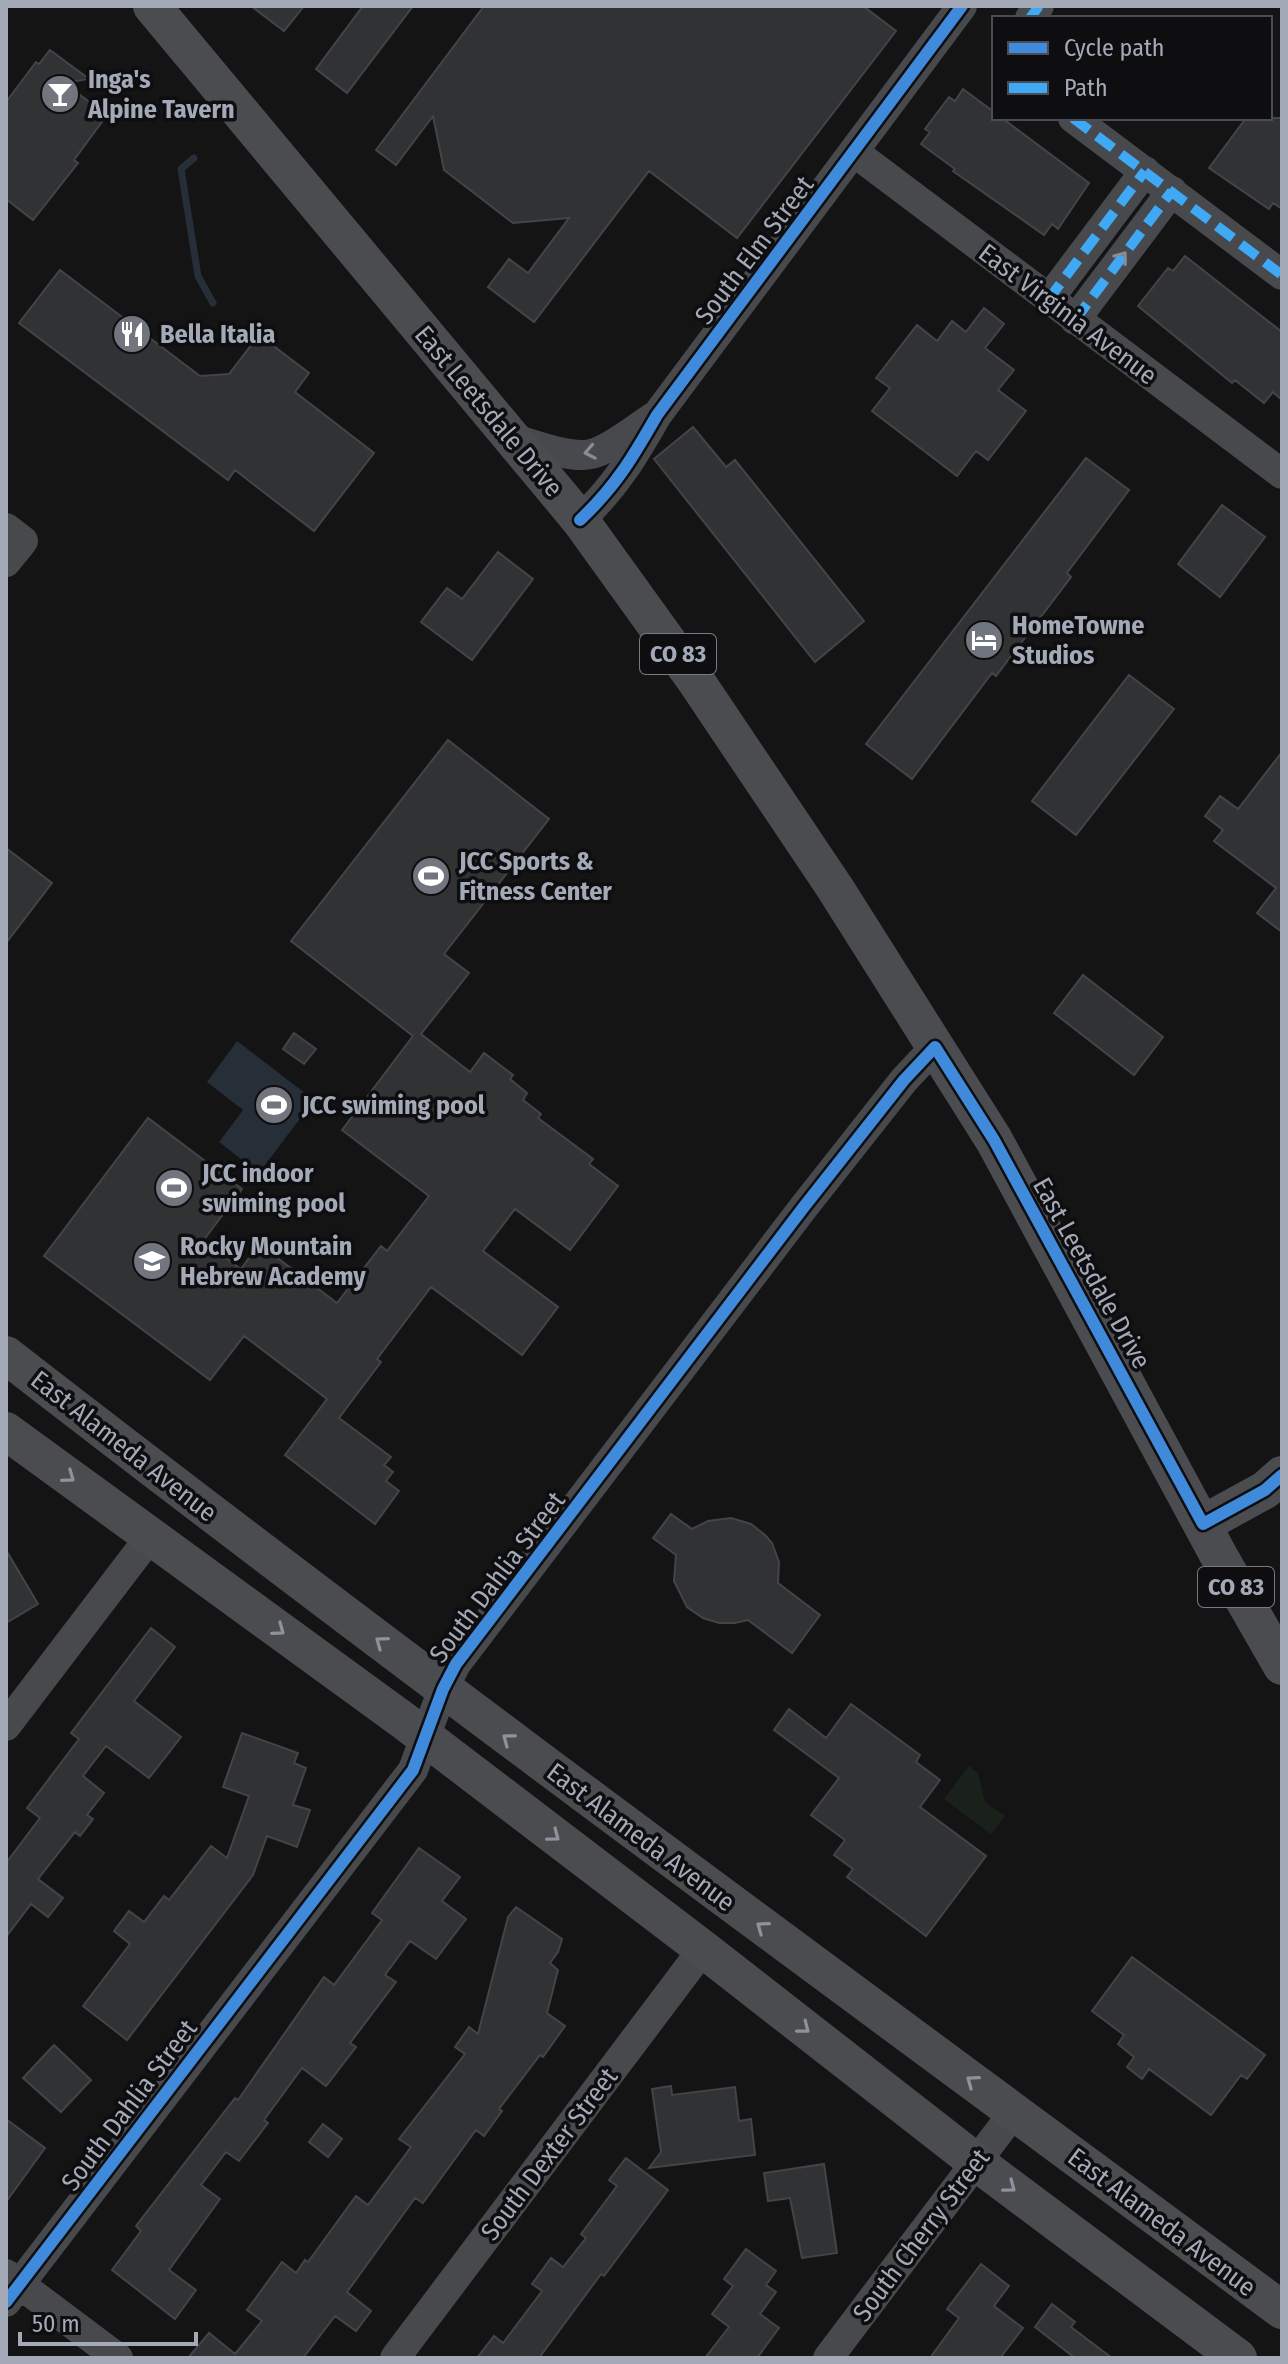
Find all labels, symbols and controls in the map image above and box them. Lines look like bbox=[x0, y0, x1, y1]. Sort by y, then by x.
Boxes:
legend bbox=[992, 16, 1272, 120]
text: Cycle path bbox=[1064, 34, 1164, 62]
place label: Inga's Alpine Tavern bbox=[87, 64, 235, 125]
bar icon: Inga's Alpine Tavern bbox=[39, 73, 81, 115]
text: Path bbox=[1064, 74, 1108, 102]
street label: South Elm Street bbox=[689, 170, 820, 330]
street label: East Virginia Avenue bbox=[973, 237, 1163, 391]
one-way arrow bbox=[1112, 251, 1126, 266]
restaurant icon: Bella Italia bbox=[111, 313, 153, 355]
place label: Bella Italia bbox=[160, 319, 275, 350]
street label: East Leetsdale Drive bbox=[408, 320, 569, 503]
one-way arrow bbox=[583, 443, 596, 460]
place label: HomeTowne Studios bbox=[1012, 610, 1144, 671]
hotel icon: HomeTowne Studios bbox=[963, 619, 1005, 661]
road number: CO 83 bbox=[640, 634, 716, 674]
place label: JCC Sports & Fitness Center bbox=[458, 846, 612, 907]
sports icon: JCC Sports & Fitness Center bbox=[410, 855, 452, 897]
sports icon: JCC swiming pool bbox=[253, 1084, 295, 1126]
place label: JCC swiming pool bbox=[301, 1090, 486, 1121]
place label: JCC indoor swiming pool bbox=[201, 1158, 346, 1219]
sports icon: JCC indoor swiming pool bbox=[153, 1167, 195, 1209]
street label: East Leetsdale Drive bbox=[1026, 1172, 1157, 1374]
place label: Rocky Mountain Hebrew Academy bbox=[180, 1231, 366, 1292]
school or university icon: Rocky Mountain Hebrew Academy bbox=[131, 1240, 173, 1282]
street label: East Alameda Avenue bbox=[25, 1364, 223, 1529]
one-way arrow bbox=[60, 1467, 74, 1482]
street label: South Dahlia Street bbox=[423, 1485, 572, 1669]
road number: CO 83 bbox=[1198, 1567, 1274, 1607]
one-way arrow bbox=[270, 1621, 284, 1635]
one-way arrow bbox=[375, 1637, 390, 1651]
one-way arrow bbox=[503, 1734, 517, 1748]
street label: East Alameda Avenue bbox=[541, 1757, 741, 1918]
one-way arrow bbox=[545, 1826, 559, 1840]
one-way arrow bbox=[757, 1922, 771, 1936]
street label: South Dahlia Street bbox=[55, 2013, 204, 2197]
one-way arrow bbox=[795, 2019, 810, 2033]
street label: South Dexter Street bbox=[475, 2062, 625, 2247]
one-way arrow bbox=[966, 2076, 981, 2090]
street label: East Alameda Avenue bbox=[1062, 2142, 1262, 2303]
street label: South Cherry Street bbox=[846, 2143, 997, 2328]
one-way arrow bbox=[1001, 2178, 1016, 2192]
scale bar bbox=[20, 2296, 196, 2346]
text: 50 m bbox=[32, 2310, 80, 2338]

